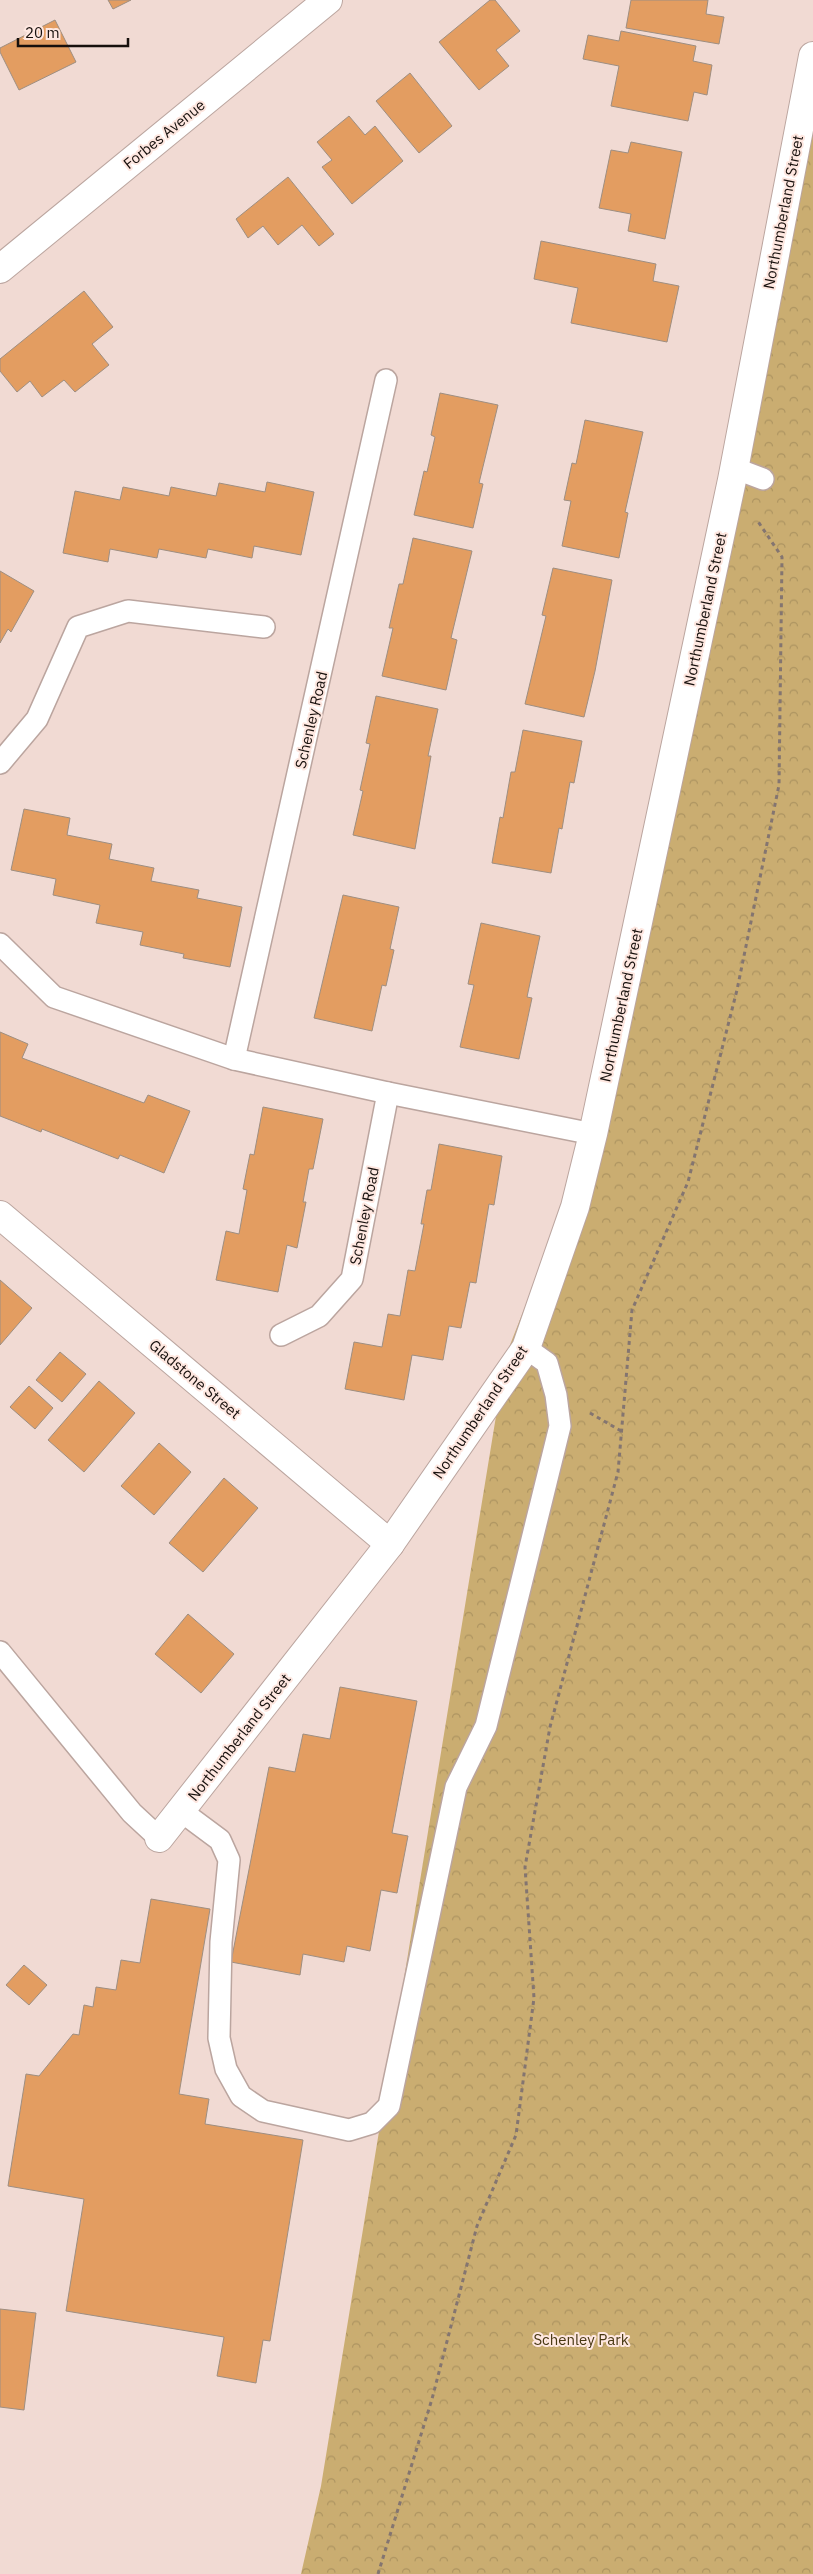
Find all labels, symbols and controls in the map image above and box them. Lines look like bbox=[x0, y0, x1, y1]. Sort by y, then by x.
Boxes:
scale bar bbox=[18, 15, 128, 47]
text: 20 m bbox=[25, 23, 60, 42]
street label: Forbes Avenue bbox=[119, 95, 209, 173]
street label: Northumberland Street bbox=[759, 133, 807, 291]
street label: Northumberland Street bbox=[679, 531, 731, 687]
street label: Schenley Road bbox=[291, 669, 331, 771]
street label: Northumberland Street bbox=[595, 927, 647, 1083]
street label: Schenley Road bbox=[345, 1165, 383, 1267]
street label: Gladstone Street bbox=[145, 1335, 245, 1423]
street label: Northumberland Street bbox=[428, 1342, 532, 1482]
street label: Northumberland Street bbox=[183, 1670, 295, 1804]
park label: Schenley Park bbox=[533, 2330, 629, 2349]

